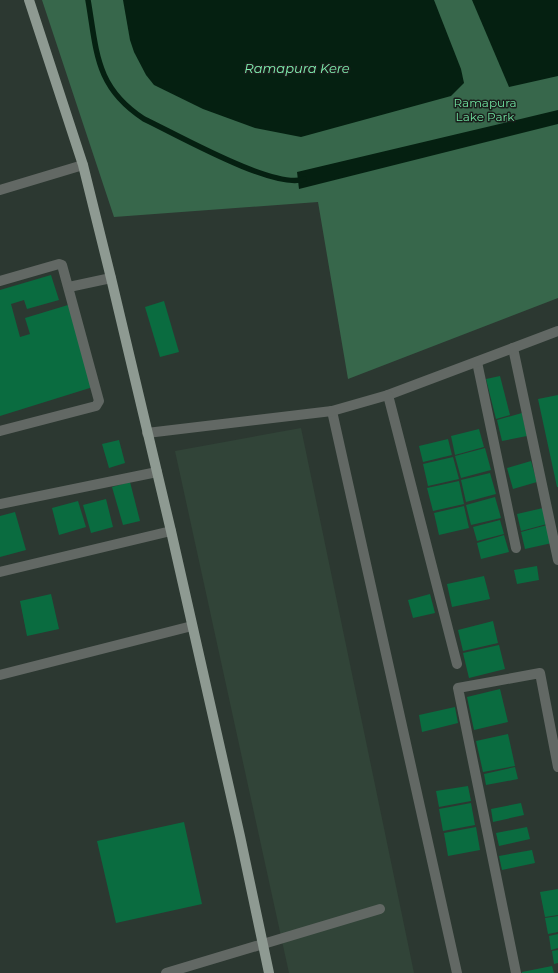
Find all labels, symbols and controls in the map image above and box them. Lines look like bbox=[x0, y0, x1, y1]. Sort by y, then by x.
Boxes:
water label: Ramapura Kere bbox=[244, 60, 350, 76]
park label: Ramapura Lake Park bbox=[453, 95, 517, 124]

